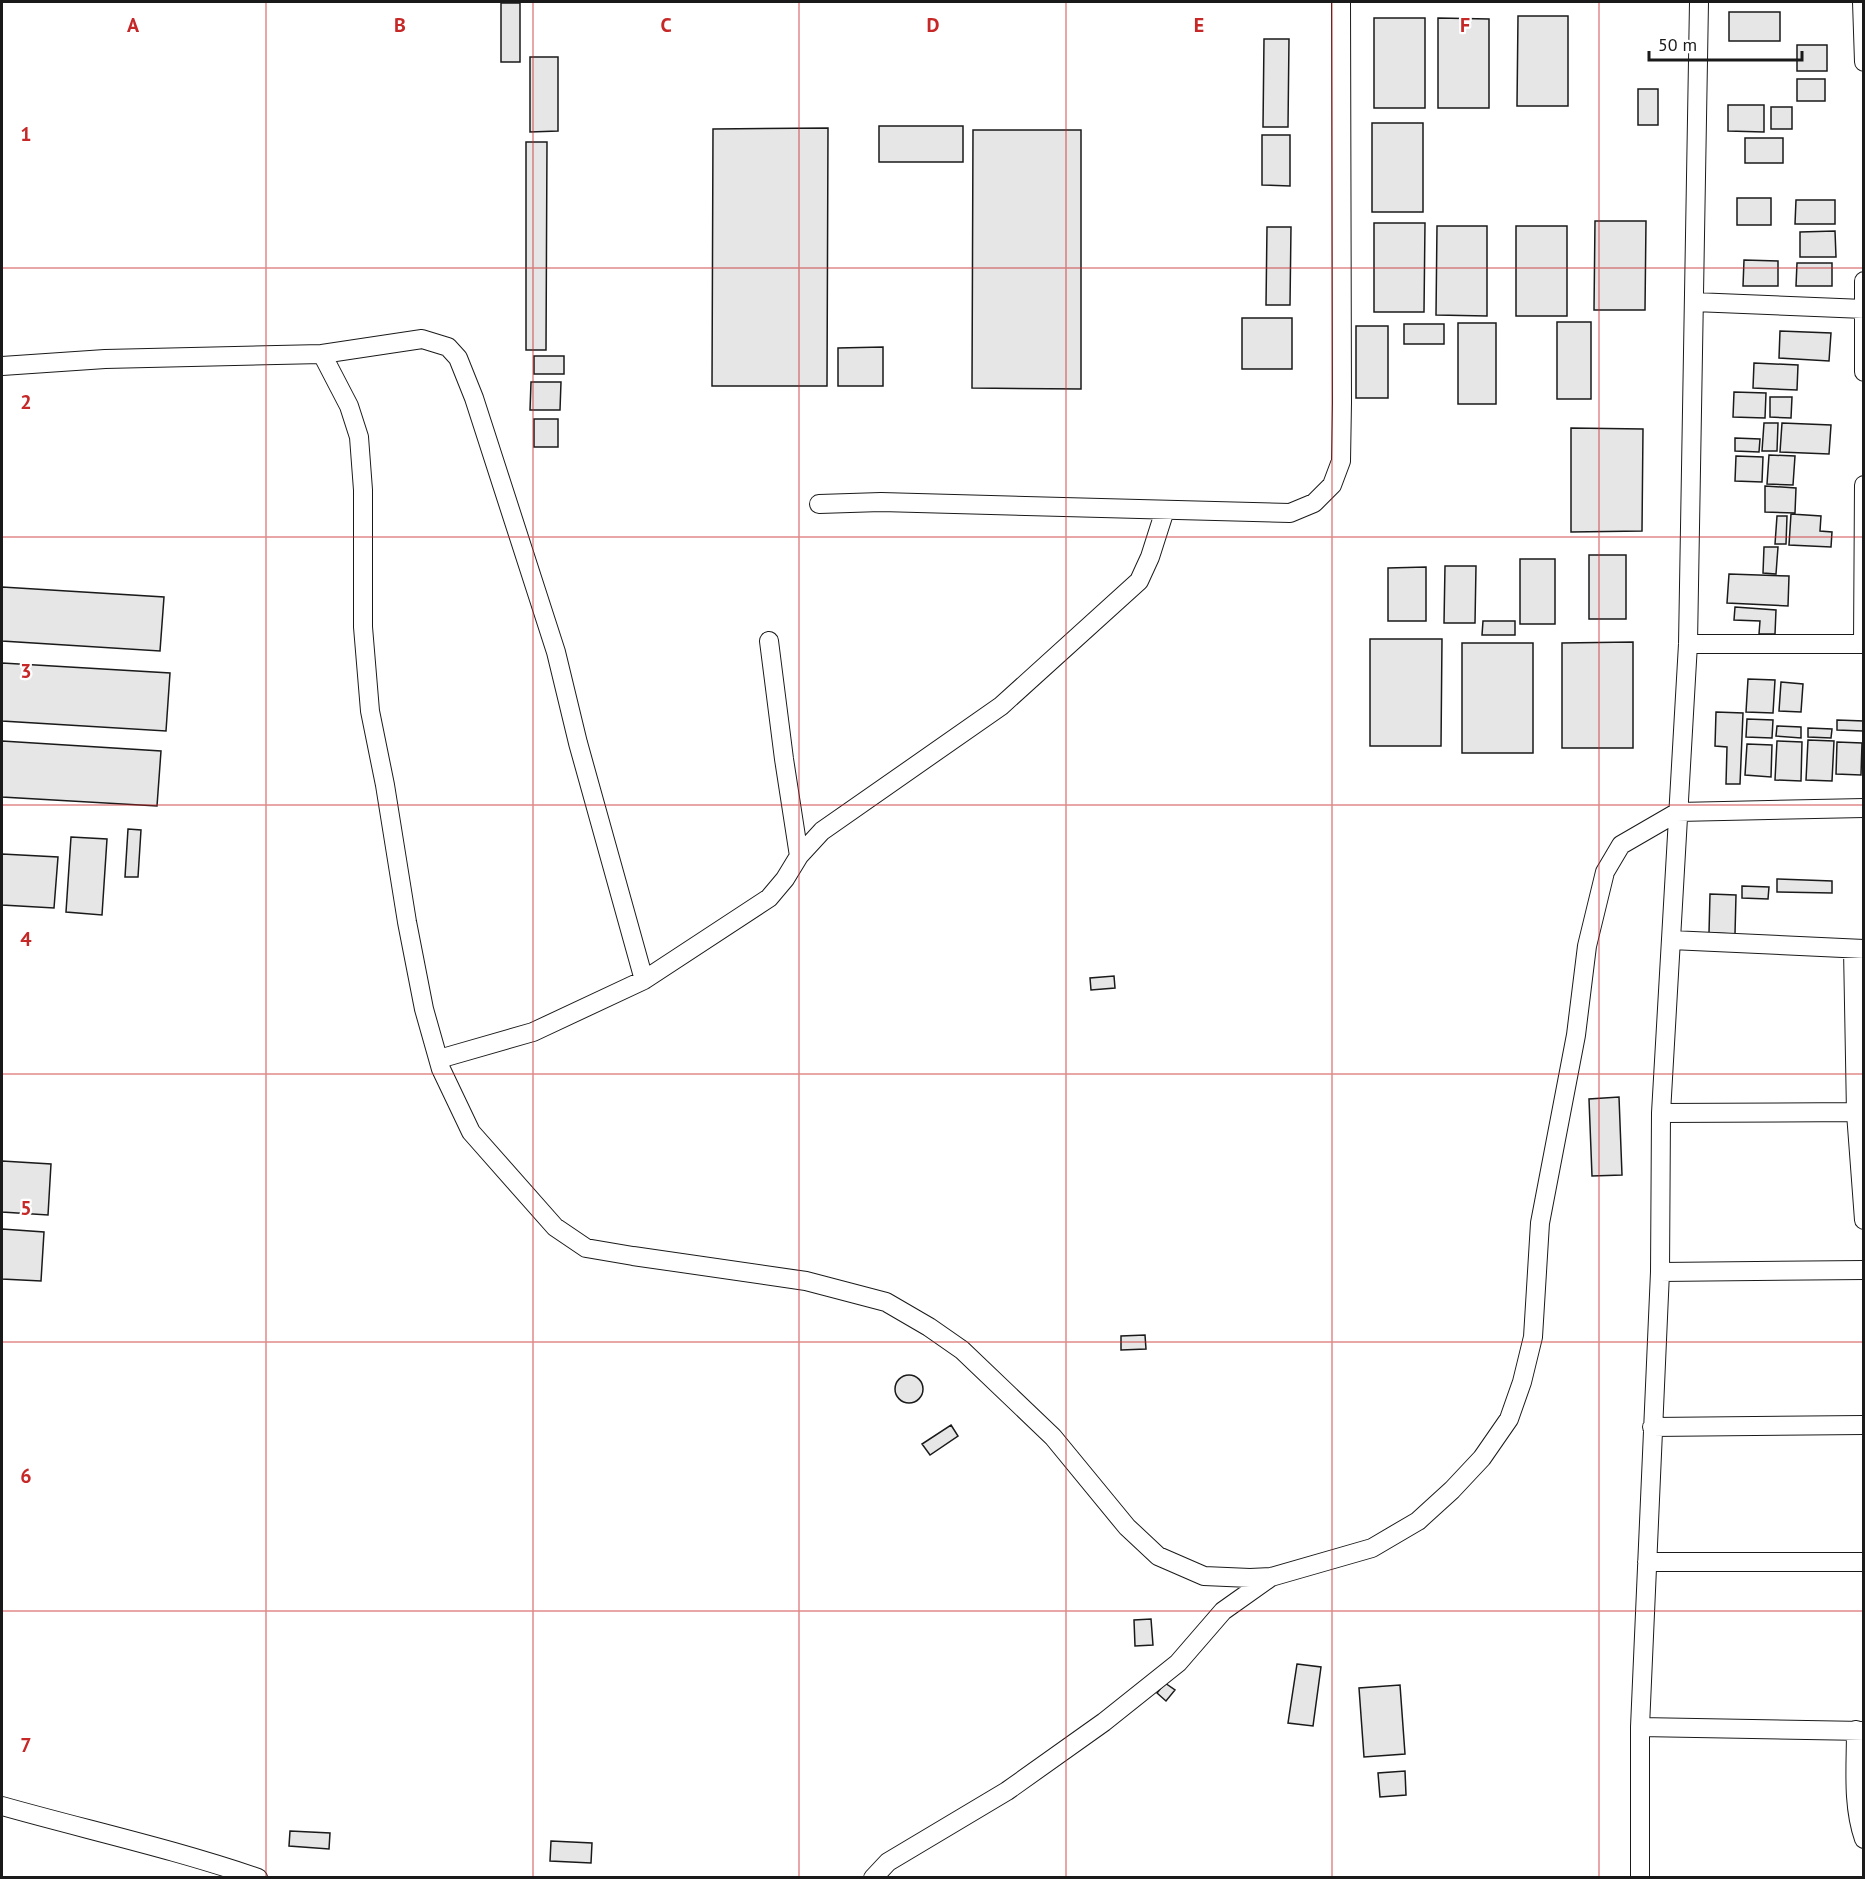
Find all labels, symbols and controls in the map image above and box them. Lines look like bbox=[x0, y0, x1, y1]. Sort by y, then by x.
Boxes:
text: A bbox=[127, 12, 140, 38]
text: B bbox=[394, 12, 406, 38]
text: C bbox=[660, 12, 672, 38]
text: D bbox=[927, 12, 940, 38]
text: E bbox=[1194, 12, 1204, 38]
text: F bbox=[1460, 12, 1470, 38]
scale bar bbox=[1649, 24, 1802, 62]
text: 50 m bbox=[1658, 33, 1697, 56]
text: 1 bbox=[20, 121, 32, 147]
text: 2 bbox=[20, 389, 32, 415]
text: 3 bbox=[20, 658, 32, 684]
text: 4 bbox=[20, 926, 32, 952]
text: 5 bbox=[20, 1195, 32, 1221]
text: 6 bbox=[20, 1463, 32, 1489]
text: 7 bbox=[20, 1732, 32, 1758]

